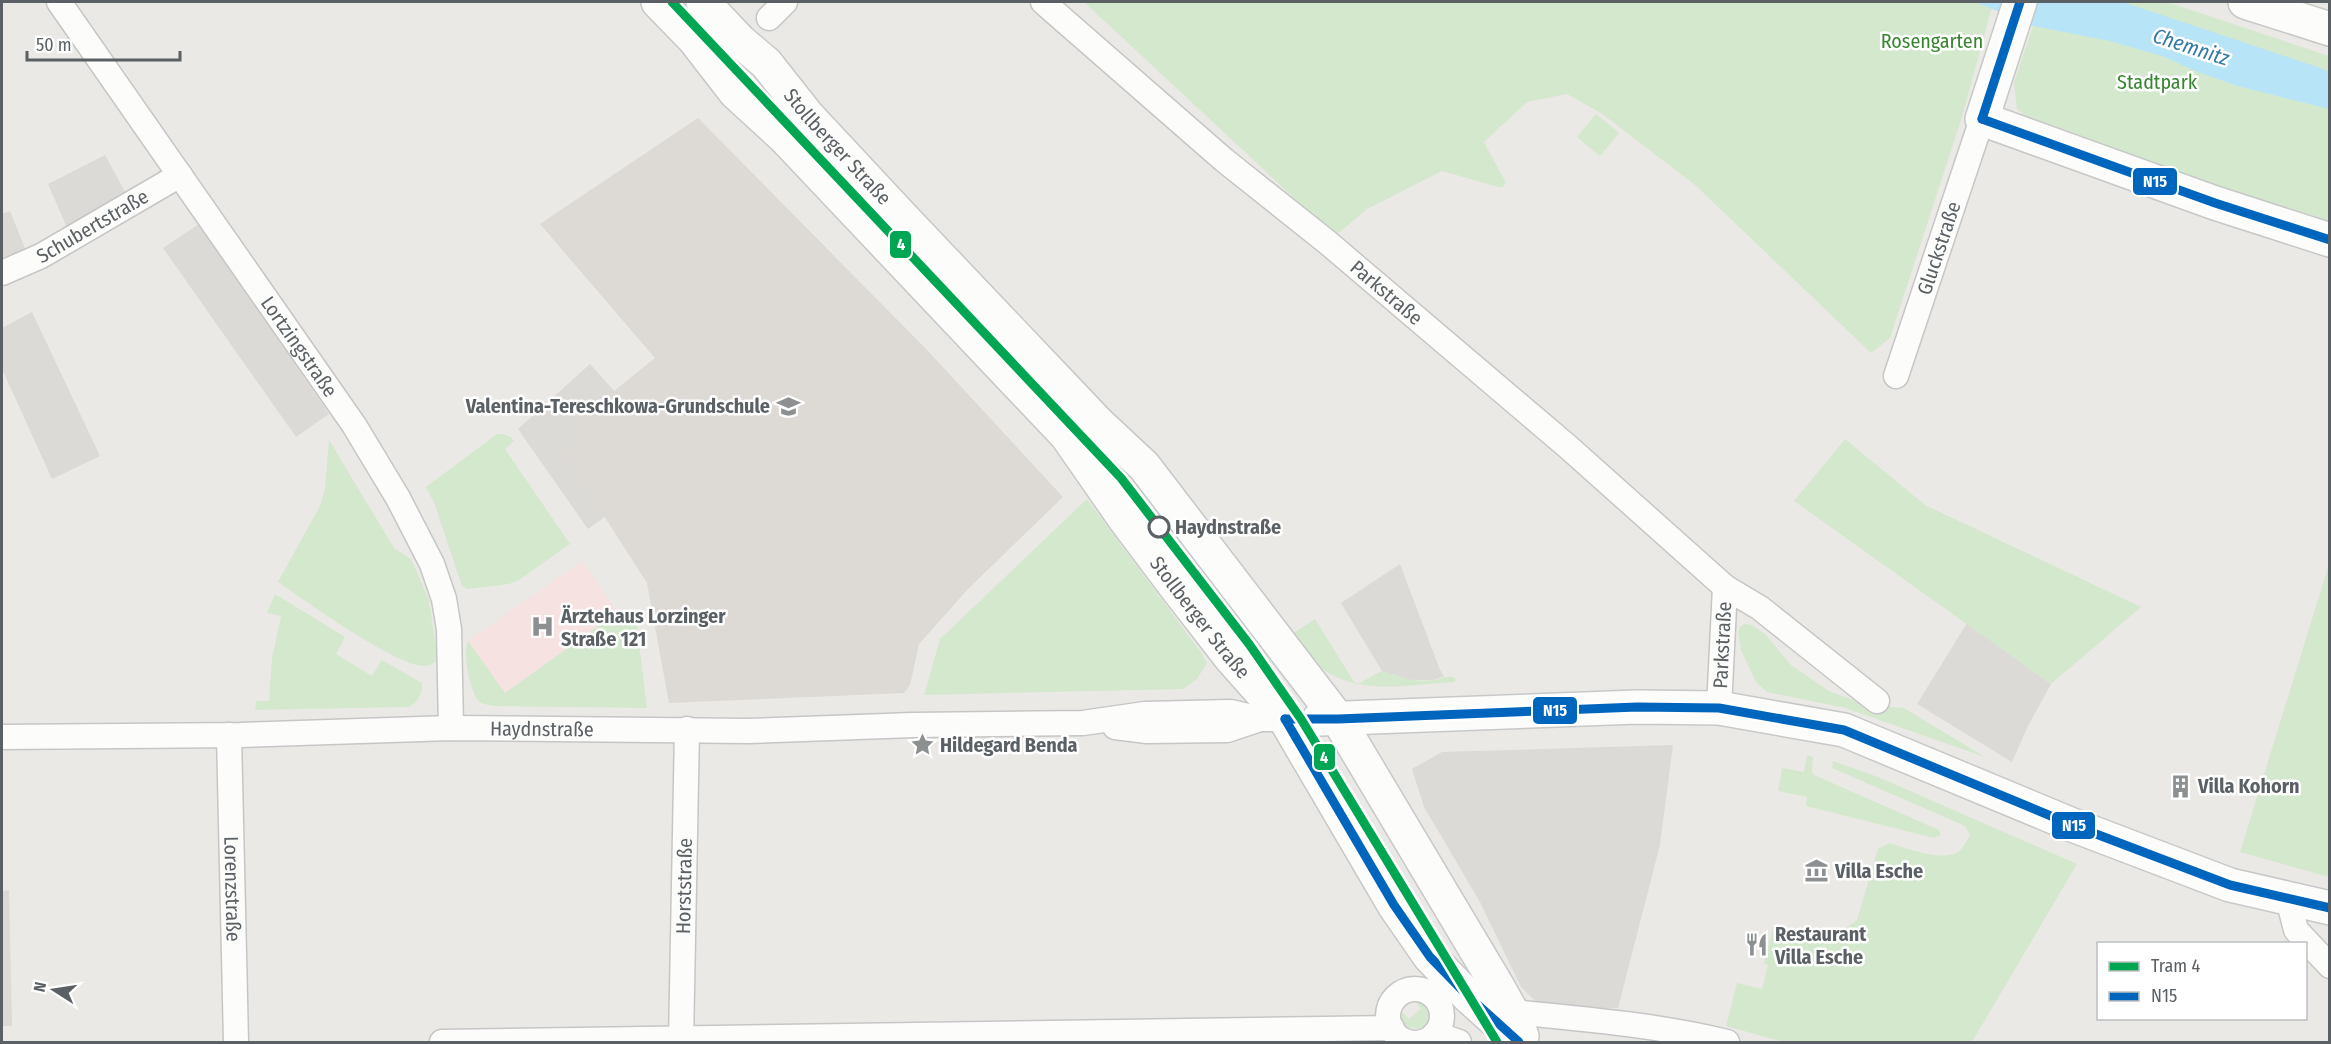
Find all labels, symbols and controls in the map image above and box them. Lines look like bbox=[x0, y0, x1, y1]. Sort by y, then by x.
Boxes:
water label: Chemnitz bbox=[2150, 22, 2233, 72]
scale bar bbox=[27, 24, 180, 62]
park label: Rosengarten bbox=[1881, 29, 1983, 53]
text: 50 m bbox=[36, 34, 72, 56]
park label: Stadtpark bbox=[2117, 70, 2198, 94]
street label: Stollberger Straße bbox=[779, 84, 896, 210]
line badge: N15 bbox=[2132, 167, 2178, 196]
text: N15 bbox=[2143, 172, 2167, 191]
street label: Schubertstraße bbox=[32, 184, 153, 268]
street label: Gluckstraße bbox=[1912, 198, 1966, 298]
line badge: 4 bbox=[889, 230, 912, 259]
text: 4 bbox=[897, 235, 905, 254]
street label: Parkstraße bbox=[1345, 255, 1428, 330]
street label: Lortzingstraße bbox=[256, 292, 343, 401]
school or university icon: Valentina-Tereschkowa-Grundschule bbox=[775, 393, 801, 419]
place label: Valentina-Tereschkowa-Grundschule bbox=[465, 394, 770, 418]
place label: Haydnstraße bbox=[1175, 515, 1281, 539]
marker: Haydnstraße bbox=[1148, 516, 1170, 538]
street label: Stollberger Straße bbox=[1145, 552, 1255, 683]
street label: Parkstraße bbox=[1708, 601, 1736, 689]
place label: Ärztehaus Lorzinger Straße 121 bbox=[560, 604, 726, 651]
hospital icon: Ärztehaus Lorzinger Straße 121 bbox=[530, 614, 556, 640]
line badge: N15 bbox=[1532, 696, 1578, 725]
text: N15 bbox=[1543, 701, 1567, 720]
street label: Haydnstraße bbox=[490, 716, 594, 741]
place icon: Hildegard Benda bbox=[909, 732, 935, 758]
place label: Hildegard Benda bbox=[940, 733, 1078, 757]
line badge: 4 bbox=[1313, 743, 1336, 771]
text: 4 bbox=[1320, 748, 1328, 767]
building icon: Villa Kohorn bbox=[2167, 773, 2193, 799]
place label: Villa Kohorn bbox=[2197, 774, 2300, 798]
line badge: N15 bbox=[2051, 811, 2096, 840]
text: N15 bbox=[2062, 816, 2086, 835]
street label: Lorenzstraße bbox=[219, 836, 246, 942]
street label: Horststraße bbox=[671, 838, 697, 934]
museum icon: Villa Esche bbox=[1804, 858, 1830, 884]
place label: Villa Esche bbox=[1834, 859, 1923, 883]
place label: Restaurant Villa Esche bbox=[1774, 922, 1867, 969]
restaurant icon: Restaurant Villa Esche bbox=[1744, 932, 1770, 958]
legend bbox=[2097, 942, 2307, 1020]
text: Tram 4 bbox=[2151, 955, 2200, 977]
north arrow bbox=[24, 960, 84, 1020]
text: N bbox=[30, 980, 50, 994]
text: N15 bbox=[2151, 985, 2177, 1007]

